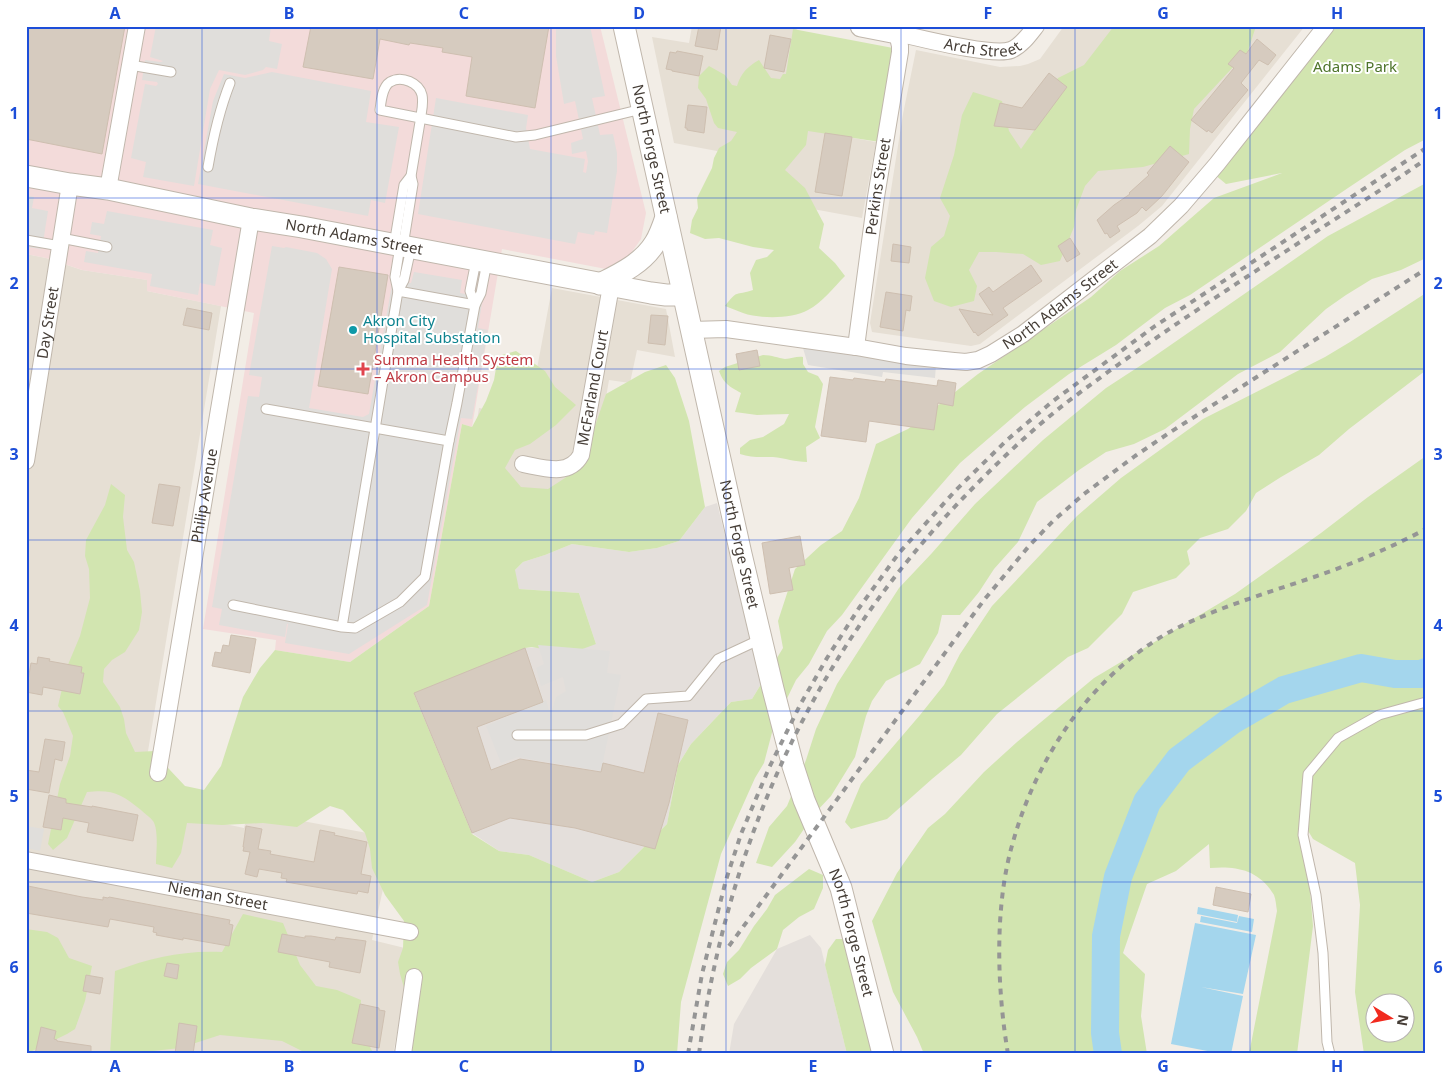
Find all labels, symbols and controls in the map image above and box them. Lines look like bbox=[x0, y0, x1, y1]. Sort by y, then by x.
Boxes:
text: A bbox=[109, 2, 121, 24]
text: B bbox=[284, 2, 294, 24]
text: C bbox=[459, 2, 469, 24]
text: D bbox=[633, 2, 645, 24]
text: E bbox=[809, 2, 818, 24]
text: F bbox=[984, 2, 992, 24]
text: G bbox=[1157, 2, 1169, 24]
text: H bbox=[1331, 2, 1343, 24]
street label: Arch Street bbox=[942, 33, 1026, 61]
park label: Adams Park bbox=[1313, 56, 1397, 76]
street label: North Forge Street bbox=[628, 82, 676, 216]
text: 1 bbox=[9, 102, 19, 124]
text: 1 bbox=[1433, 102, 1443, 124]
street label: Perkins Street bbox=[860, 136, 895, 236]
street label: North Adams Street bbox=[284, 214, 425, 259]
street label: North Adams Street bbox=[998, 253, 1122, 353]
text: 2 bbox=[9, 272, 19, 294]
text: 2 bbox=[1433, 272, 1443, 294]
street label: Day Street bbox=[31, 284, 63, 360]
place label: Akron City Hospital Substation bbox=[363, 310, 500, 347]
marker: Akron City Hospital Substation bbox=[347, 324, 359, 336]
street label: McFarland Court bbox=[572, 328, 612, 447]
place label: Summa Health System – Akron Campus bbox=[374, 349, 533, 386]
marker: Summa Health System – Akron Campus bbox=[356, 362, 370, 376]
text: 3 bbox=[9, 443, 19, 465]
text: 3 bbox=[1433, 443, 1443, 465]
street label: Philip Avenue bbox=[186, 447, 221, 545]
street label: North Forge Street bbox=[716, 478, 765, 611]
text: 4 bbox=[9, 614, 19, 636]
text: 4 bbox=[1433, 614, 1443, 636]
text: 5 bbox=[9, 785, 19, 807]
text: 5 bbox=[1433, 785, 1443, 807]
street label: North Forge Street bbox=[825, 865, 879, 999]
street label: Nieman Street bbox=[166, 876, 270, 914]
text: 6 bbox=[9, 956, 19, 978]
text: 6 bbox=[1433, 956, 1443, 978]
north arrow bbox=[1364, 992, 1414, 1042]
text: N bbox=[1393, 1013, 1414, 1028]
text: A bbox=[109, 1055, 121, 1077]
text: B bbox=[284, 1055, 294, 1077]
text: C bbox=[459, 1055, 469, 1077]
text: D bbox=[633, 1055, 645, 1077]
text: E bbox=[809, 1055, 818, 1077]
text: F bbox=[984, 1055, 992, 1077]
text: G bbox=[1157, 1055, 1169, 1077]
text: H bbox=[1331, 1055, 1343, 1077]

